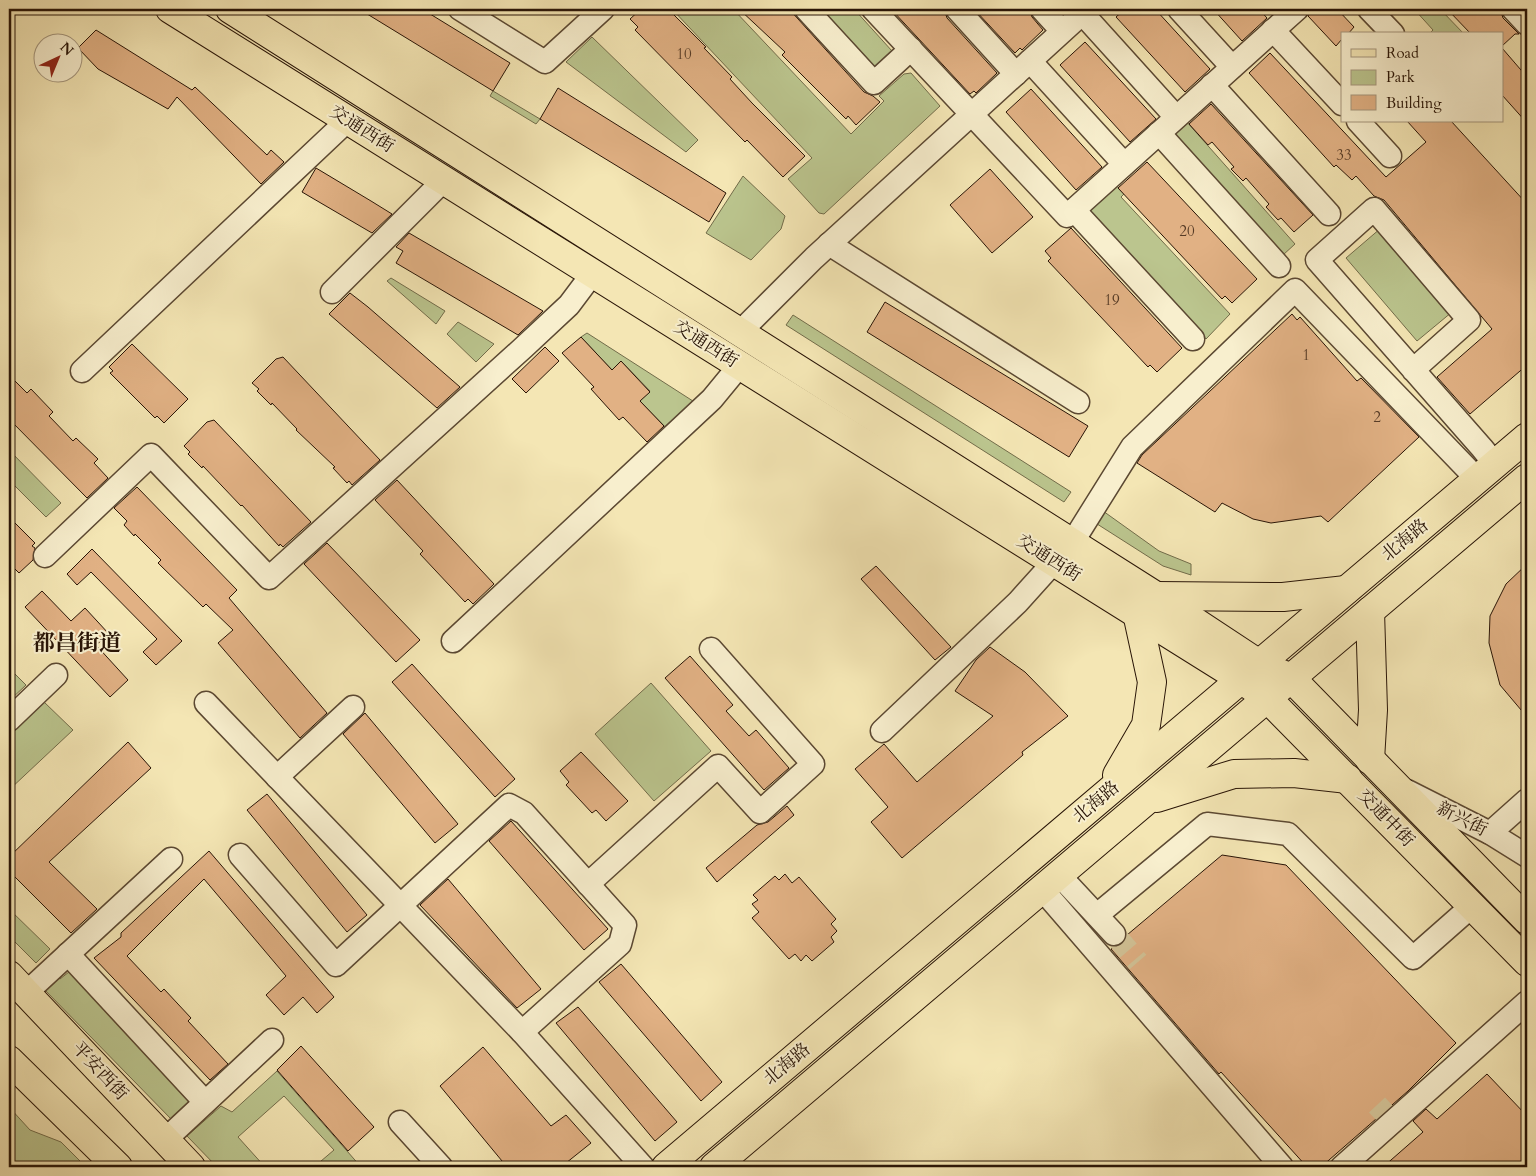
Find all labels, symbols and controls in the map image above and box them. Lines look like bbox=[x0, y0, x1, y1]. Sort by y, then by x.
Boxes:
north arrow bbox=[32, 32, 82, 82]
legend bbox=[1341, 32, 1504, 122]
text: N bbox=[56, 38, 78, 60]
text: Road bbox=[1386, 43, 1419, 63]
house number: 10 bbox=[676, 44, 692, 64]
text: Park bbox=[1386, 67, 1415, 87]
text: Building bbox=[1386, 93, 1442, 113]
street label: 交通西街 bbox=[325, 99, 399, 159]
house number: 33 bbox=[1336, 145, 1352, 165]
house number: 20 bbox=[1179, 221, 1195, 241]
house number: 19 bbox=[1104, 290, 1120, 310]
street label: 交通西街 bbox=[669, 314, 743, 374]
house number: 1 bbox=[1302, 345, 1310, 365]
house number: 2 bbox=[1373, 407, 1381, 427]
street label: 北海路 bbox=[1376, 513, 1434, 567]
street label: 交通西街 bbox=[1012, 528, 1086, 588]
district label: 都昌街道 bbox=[33, 628, 121, 658]
street label: 北海路 bbox=[1067, 775, 1125, 829]
street label: 交通中街 bbox=[1352, 783, 1420, 853]
street label: 新兴街 bbox=[1432, 796, 1492, 842]
street label: 平安西街 bbox=[66, 1036, 134, 1106]
street label: 北海路 bbox=[758, 1037, 816, 1091]

